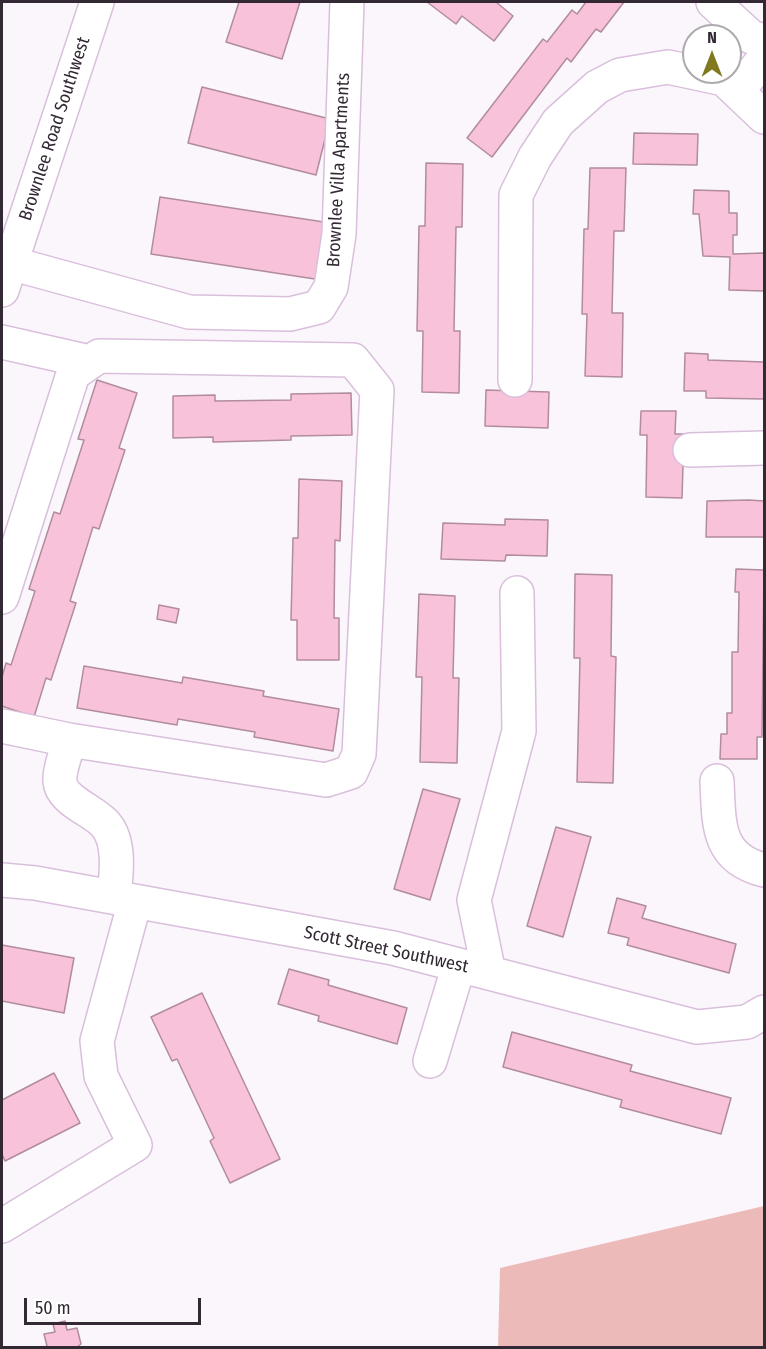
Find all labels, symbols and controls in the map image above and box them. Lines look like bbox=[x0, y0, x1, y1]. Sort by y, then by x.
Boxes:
north arrow bbox=[682, 24, 742, 84]
text: N bbox=[707, 28, 717, 47]
street label: Brownlee Road Southwest bbox=[15, 34, 95, 224]
street label: Brownlee Villa Apartments bbox=[323, 72, 355, 268]
street label: Scott Street Southwest bbox=[302, 922, 470, 978]
scale bar bbox=[27, 1286, 204, 1324]
text: 50 m bbox=[35, 1297, 71, 1319]

